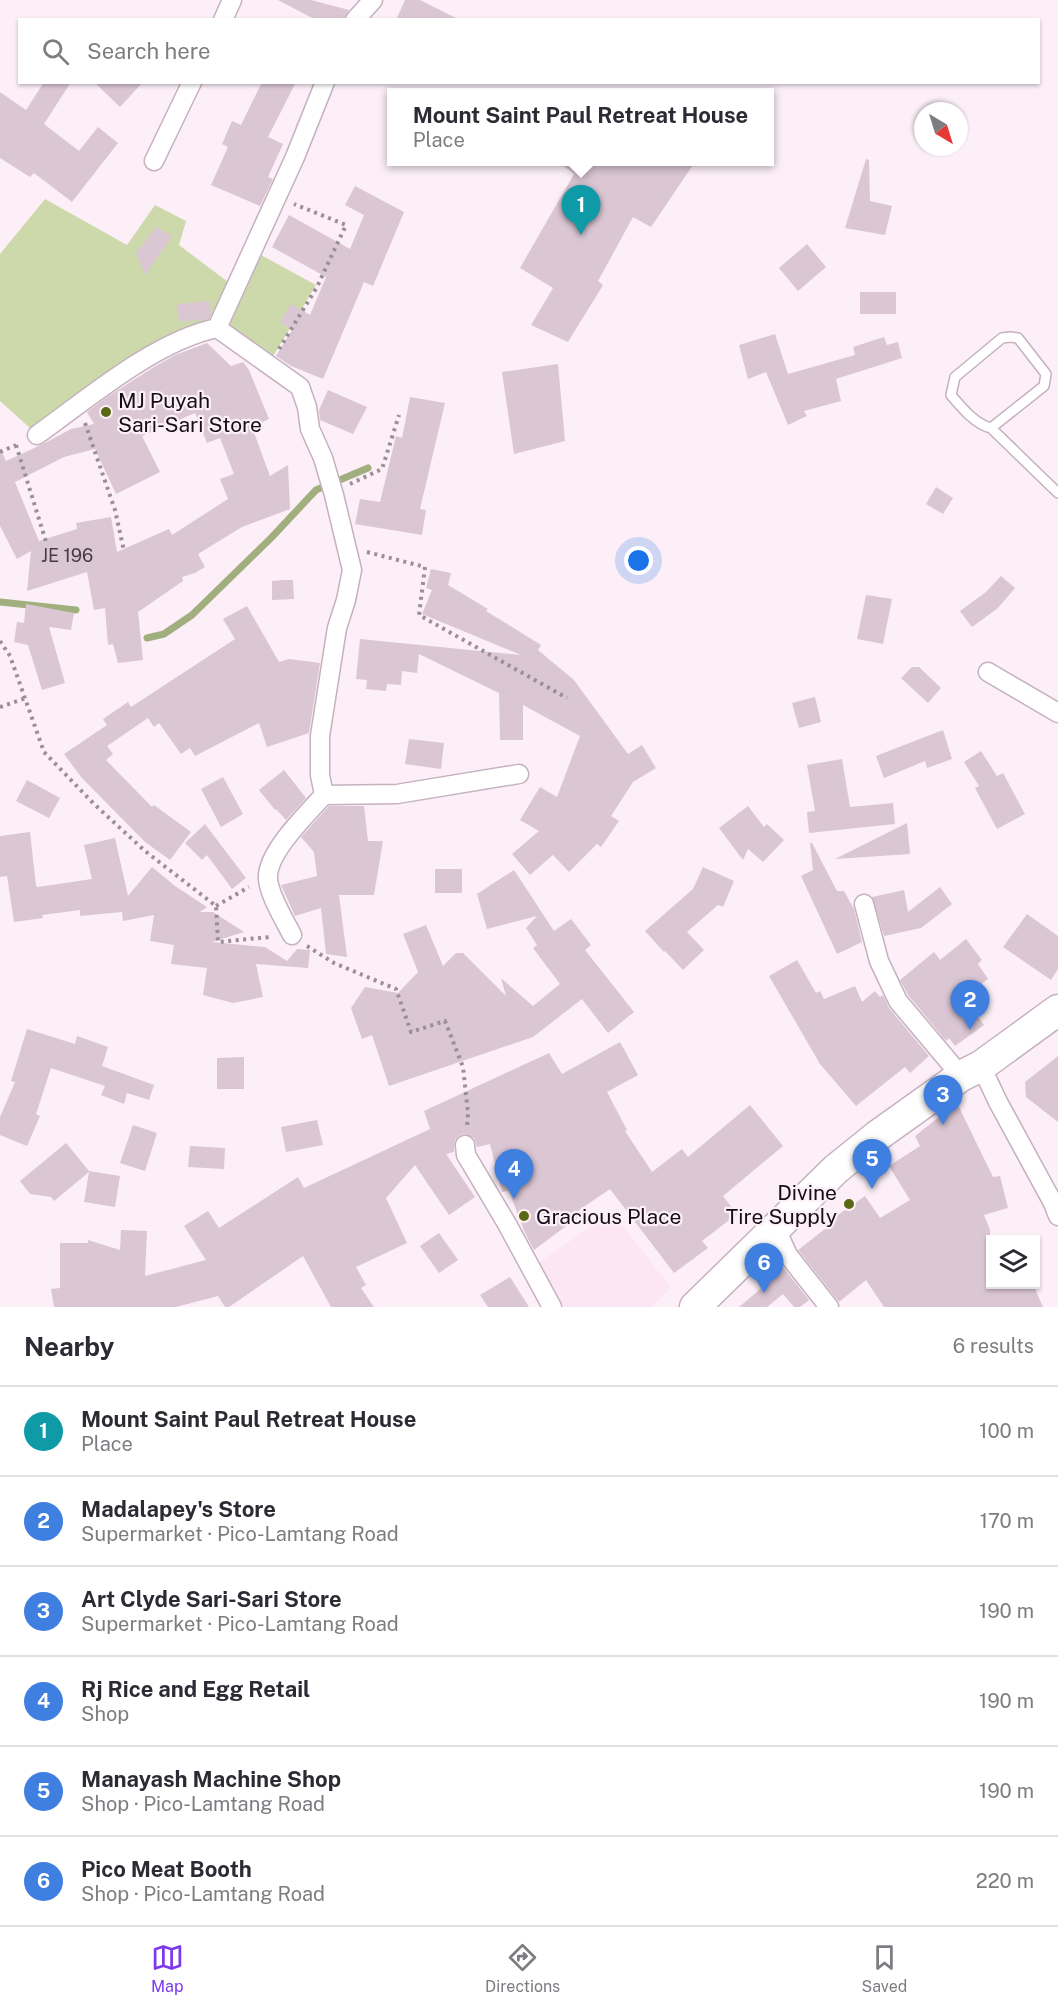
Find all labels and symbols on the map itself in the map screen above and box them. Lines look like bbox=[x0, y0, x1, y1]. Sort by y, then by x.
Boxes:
north arrow bbox=[914, 102, 968, 156]
pin: 1 bbox=[562, 186, 600, 235]
place label: MJ Puyah Sari-Sari Store bbox=[118, 388, 262, 437]
marker: MJ Puyah Sari-Sari Store bbox=[99, 405, 113, 419]
house number: JE 196 bbox=[41, 545, 93, 566]
your location bbox=[624, 546, 653, 575]
pin: 2 bbox=[950, 980, 990, 1030]
pin: 3 bbox=[924, 1076, 962, 1125]
pin: 5 bbox=[852, 1140, 892, 1189]
pin: 4 bbox=[494, 1150, 534, 1199]
place label: Divine Tire Supply bbox=[726, 1180, 837, 1229]
marker: Divine Tire Supply bbox=[842, 1197, 856, 1211]
place label: Gracious Place bbox=[536, 1204, 681, 1229]
marker: Gracious Place bbox=[517, 1209, 531, 1223]
pin: 6 bbox=[744, 1244, 783, 1293]

